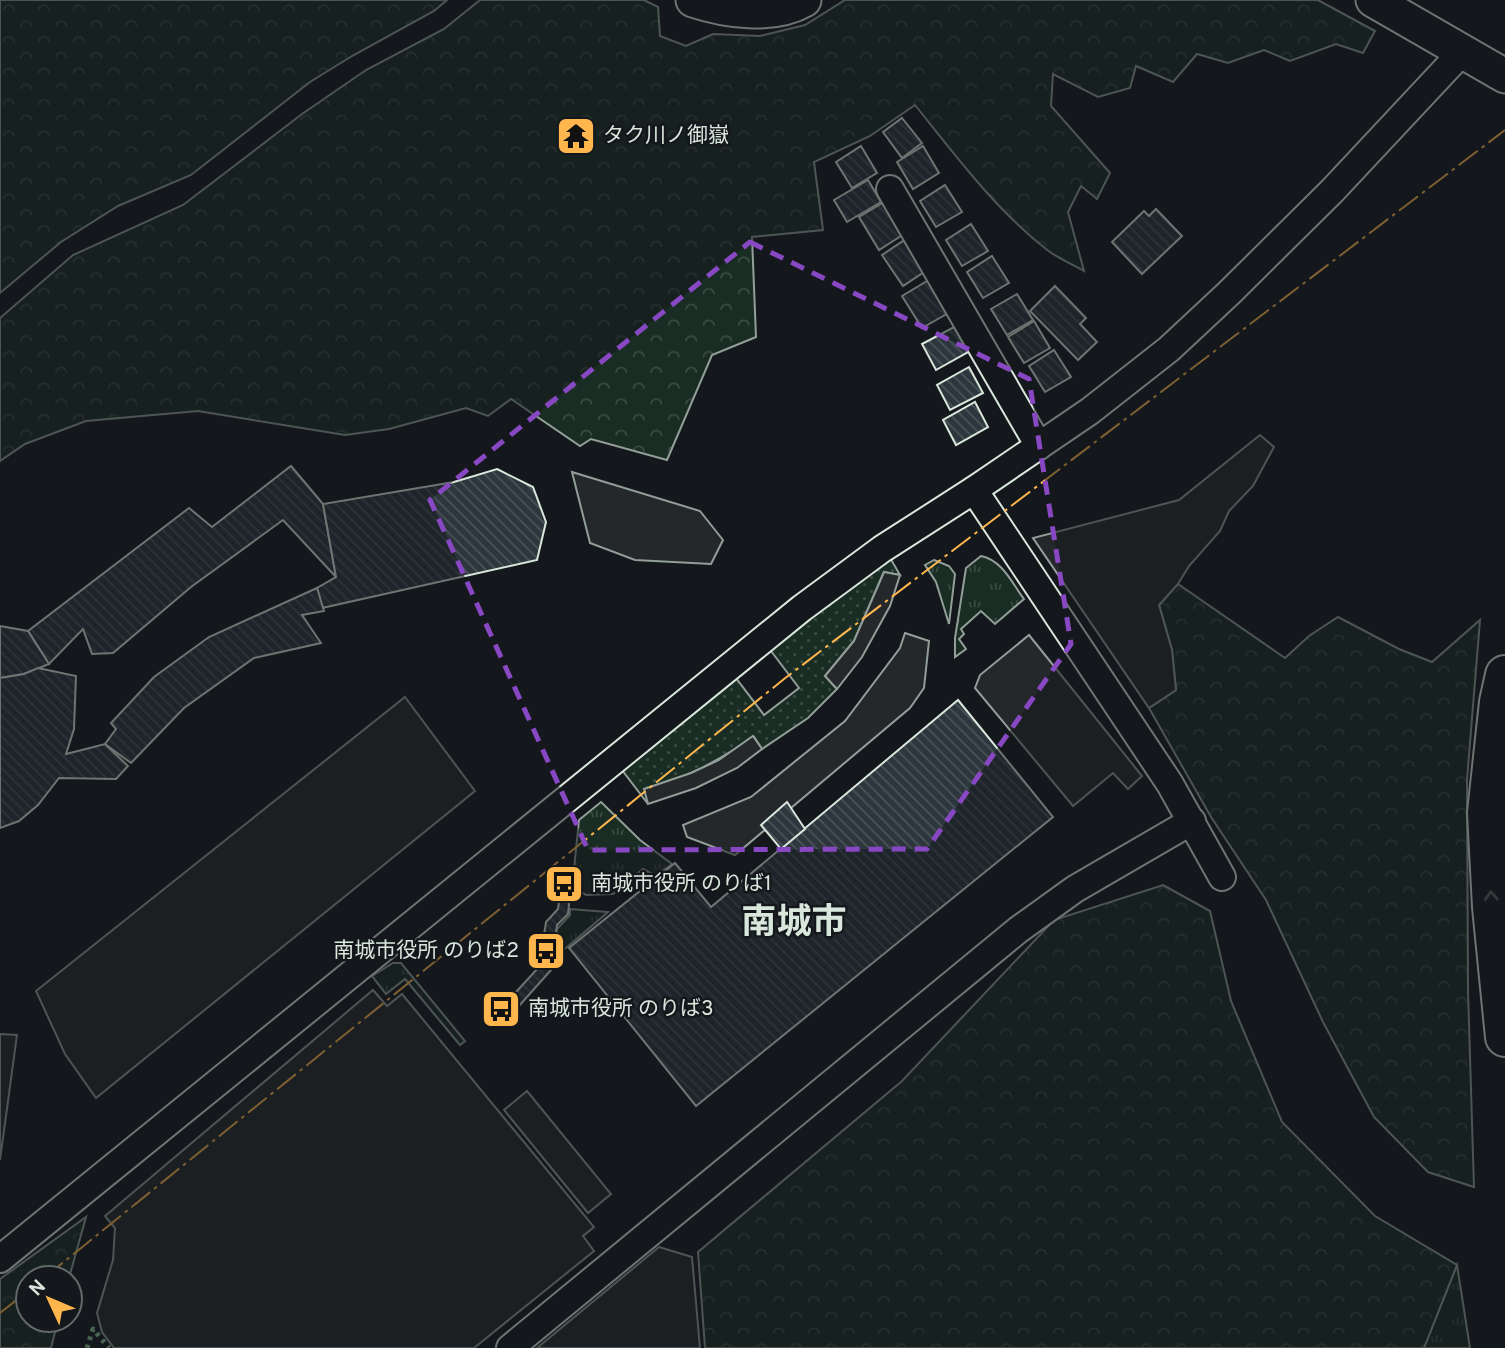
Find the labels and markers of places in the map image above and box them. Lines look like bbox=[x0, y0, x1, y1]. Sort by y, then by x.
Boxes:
temple icon: タク川ノ御嶽 bbox=[555, 115, 597, 157]
place label: タク川ノ御嶽 bbox=[603, 123, 729, 150]
bus stop icon: 南城市役所 のりば1 bbox=[543, 863, 585, 905]
place label: 南城市役所 のりば1 bbox=[591, 871, 772, 898]
bus stop icon: 南城市役所 のりば2 bbox=[525, 930, 567, 972]
place label: 南城市役所 のりば2 bbox=[333, 938, 519, 965]
bus stop icon: 南城市役所 のりば3 bbox=[480, 988, 522, 1030]
place label: 南城市役所 のりば3 bbox=[528, 996, 714, 1023]

